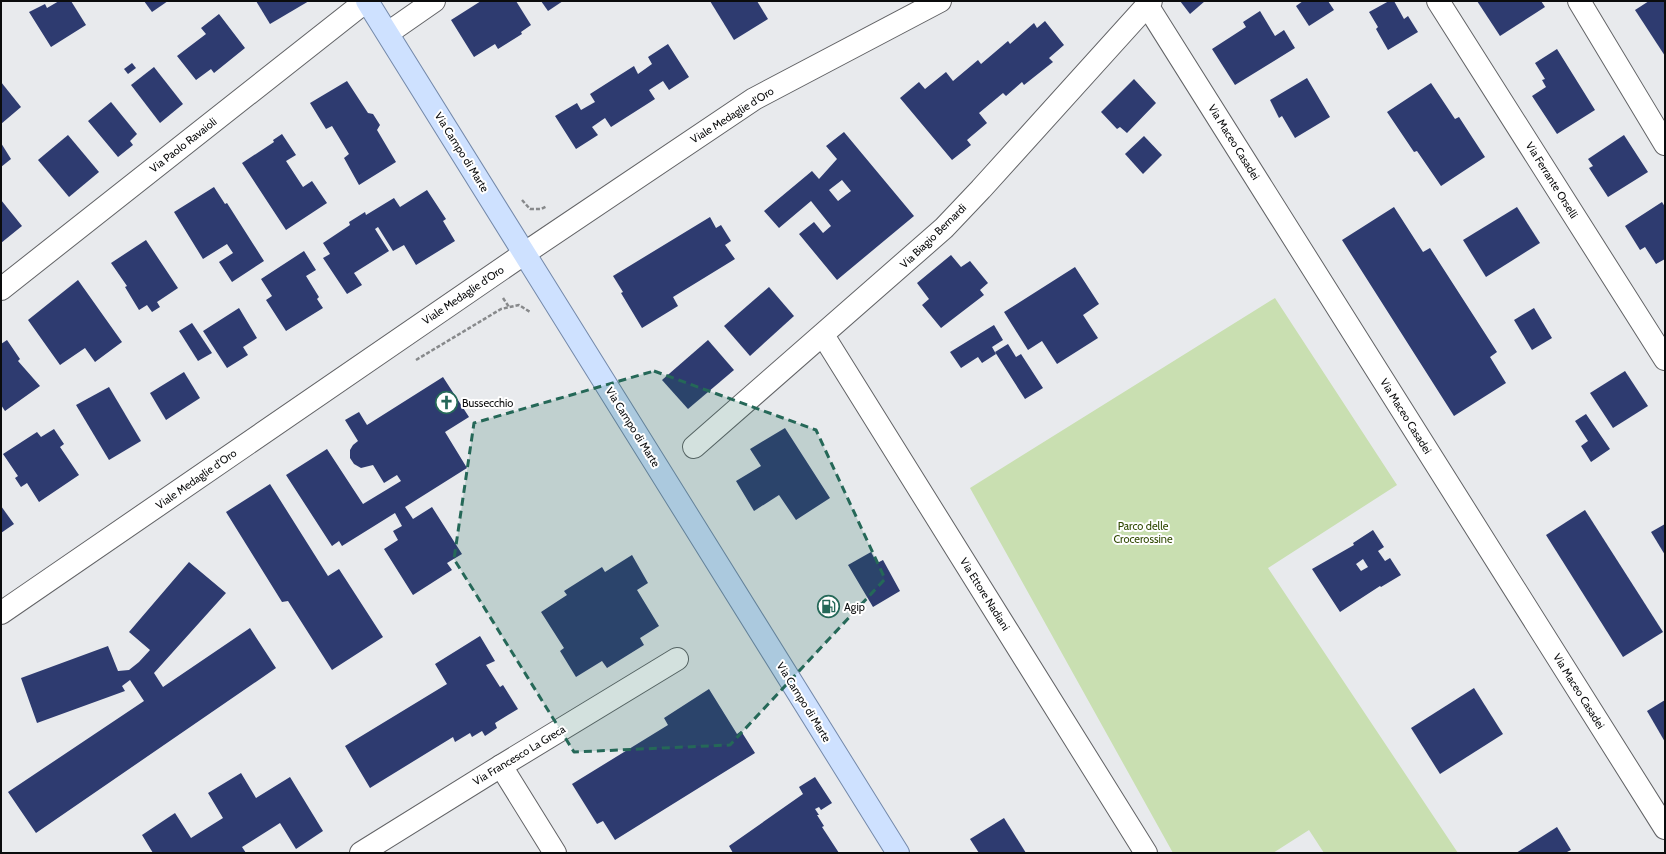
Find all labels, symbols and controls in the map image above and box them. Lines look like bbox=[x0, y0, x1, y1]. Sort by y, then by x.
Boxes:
street label: Viale Medaglie d'Oro bbox=[688, 84, 776, 146]
street label: Via Maceo Casadei bbox=[1205, 102, 1263, 182]
street label: Via Campo di Marte bbox=[432, 110, 492, 195]
street label: Via Paolo Ravaioli bbox=[147, 114, 219, 176]
street label: Via Ferrante Orselli bbox=[1523, 139, 1581, 221]
street label: Via Biagio Bernardi bbox=[897, 201, 969, 271]
street label: Viale Medaglie d'Oro bbox=[419, 262, 507, 328]
street label: Via Maceo Casadei bbox=[1377, 376, 1435, 456]
street label: Via Campo di Marte bbox=[603, 385, 663, 470]
church icon: Bussecchio bbox=[434, 390, 460, 416]
place label: Bussecchio bbox=[462, 396, 513, 410]
street label: Viale Medaglie d'Oro bbox=[153, 446, 239, 512]
park label: Parco delle Crocerossine bbox=[1113, 519, 1173, 546]
street label: Via Ettore Nadiani bbox=[957, 555, 1013, 633]
fuel station icon: Agip bbox=[816, 594, 842, 620]
place label: Agip bbox=[844, 600, 865, 614]
street label: Via Maceo Casadei bbox=[1550, 651, 1608, 731]
street label: Via Campo di Marte bbox=[774, 660, 834, 745]
street label: Via Francesco La Greca bbox=[470, 721, 569, 788]

